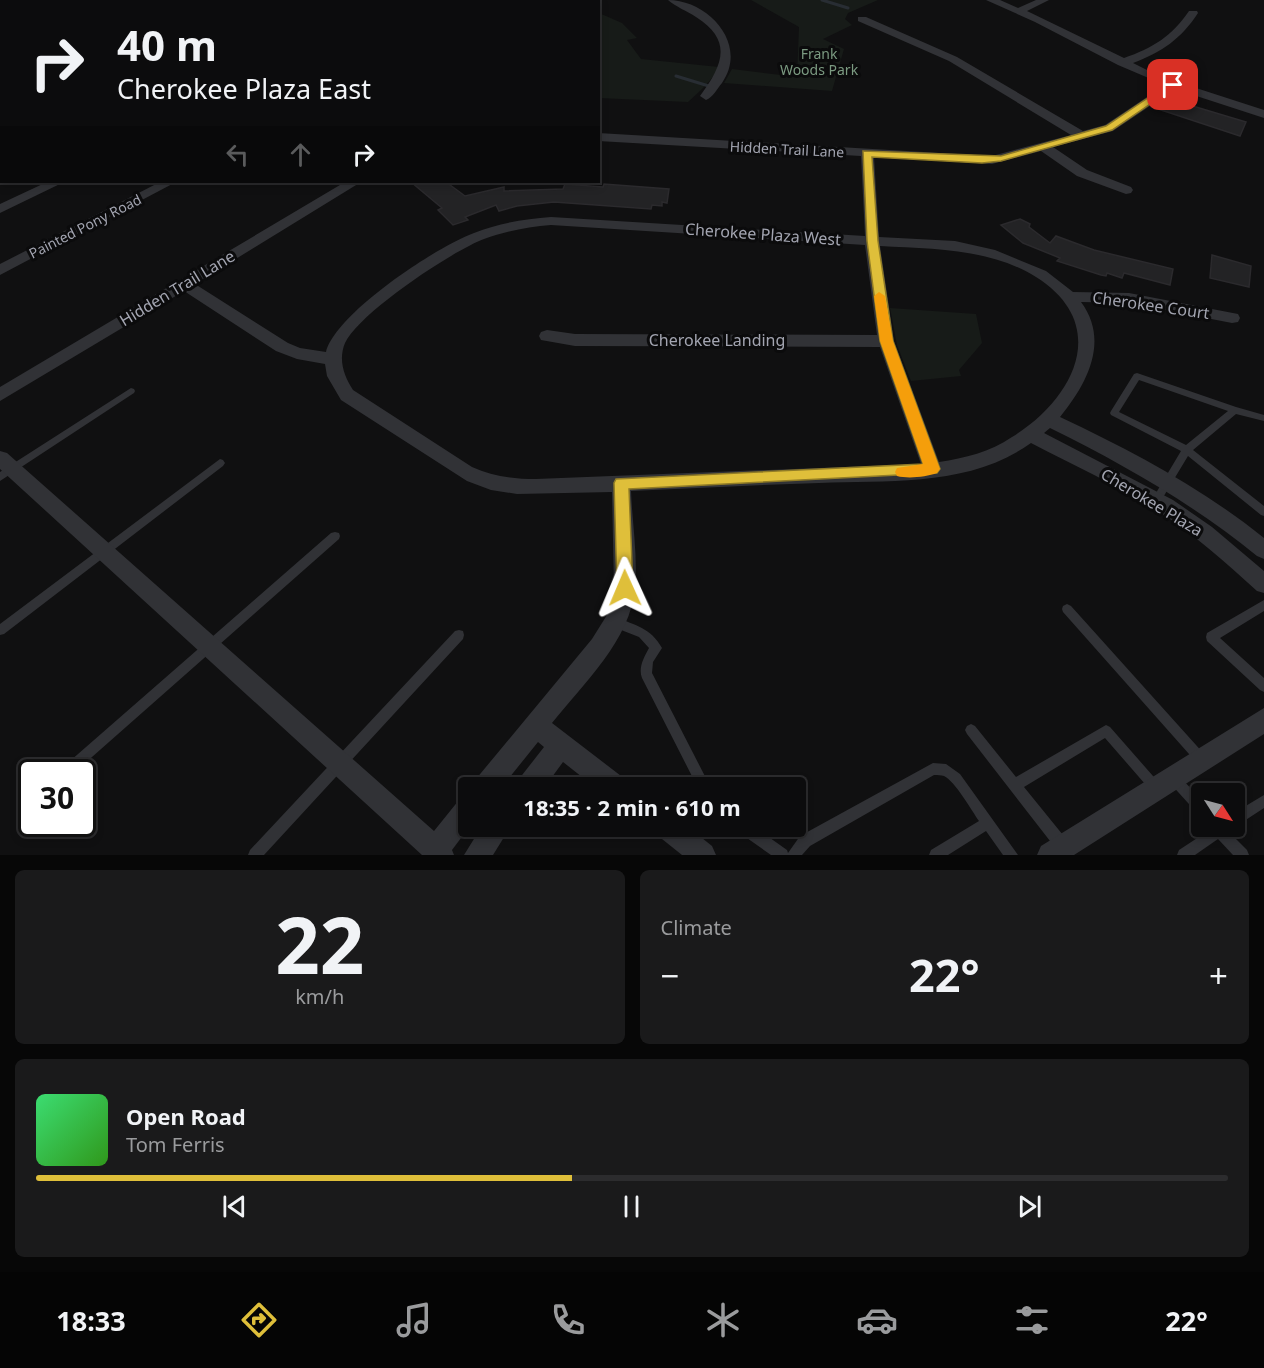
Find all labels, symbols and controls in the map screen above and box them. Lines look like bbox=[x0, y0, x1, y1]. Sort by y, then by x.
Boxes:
text: 40 m bbox=[117, 16, 217, 73]
icon: right bbox=[18, 24, 96, 102]
park label: Frank Woods Park bbox=[780, 44, 859, 79]
pin bbox=[1147, 59, 1198, 110]
icon: arrive bbox=[1156, 68, 1189, 101]
text: Cherokee Plaza East bbox=[117, 70, 371, 107]
street label: Hidden Trail Lane bbox=[729, 137, 845, 161]
icon: left bbox=[221, 138, 254, 171]
icon: ahead bbox=[284, 138, 317, 171]
icon: right bbox=[347, 138, 380, 171]
street label: Painted Pony Road bbox=[26, 189, 144, 263]
street label: Cherokee Plaza West bbox=[684, 218, 842, 250]
street label: Hidden Trail Lane bbox=[115, 245, 239, 331]
street label: Cherokee Court bbox=[1091, 286, 1211, 324]
street label: Cherokee Landing bbox=[649, 329, 785, 351]
street label: Cherokee Plaza bbox=[1097, 463, 1207, 541]
position arrow bbox=[593, 556, 657, 620]
speed limit sign: 30 bbox=[18, 759, 96, 837]
north arrow bbox=[1191, 783, 1245, 837]
map controls bbox=[1191, 783, 1245, 837]
text: 18:35 · 2 min · 610 m bbox=[523, 792, 741, 822]
text: 22 bbox=[275, 891, 364, 997]
text: Climate bbox=[661, 914, 732, 941]
text: 22° bbox=[909, 944, 980, 1005]
text: − bbox=[661, 953, 679, 998]
text: + bbox=[1209, 953, 1228, 998]
text: km/h bbox=[295, 983, 344, 1010]
text: Open Road bbox=[126, 1101, 246, 1131]
text: Tom Ferris bbox=[126, 1131, 225, 1158]
icon: previous bbox=[218, 1190, 251, 1223]
icon: pause bbox=[615, 1190, 648, 1223]
icon: next bbox=[1013, 1190, 1046, 1223]
icon: directions bbox=[238, 1299, 280, 1341]
icon: music bbox=[393, 1299, 435, 1341]
icon: phone bbox=[547, 1299, 589, 1341]
icon: climate bbox=[702, 1299, 744, 1341]
icon: car bbox=[856, 1299, 898, 1341]
icon: filters bbox=[1011, 1299, 1053, 1341]
text: 18:33 bbox=[56, 1302, 126, 1339]
text: 22° bbox=[1165, 1302, 1208, 1339]

